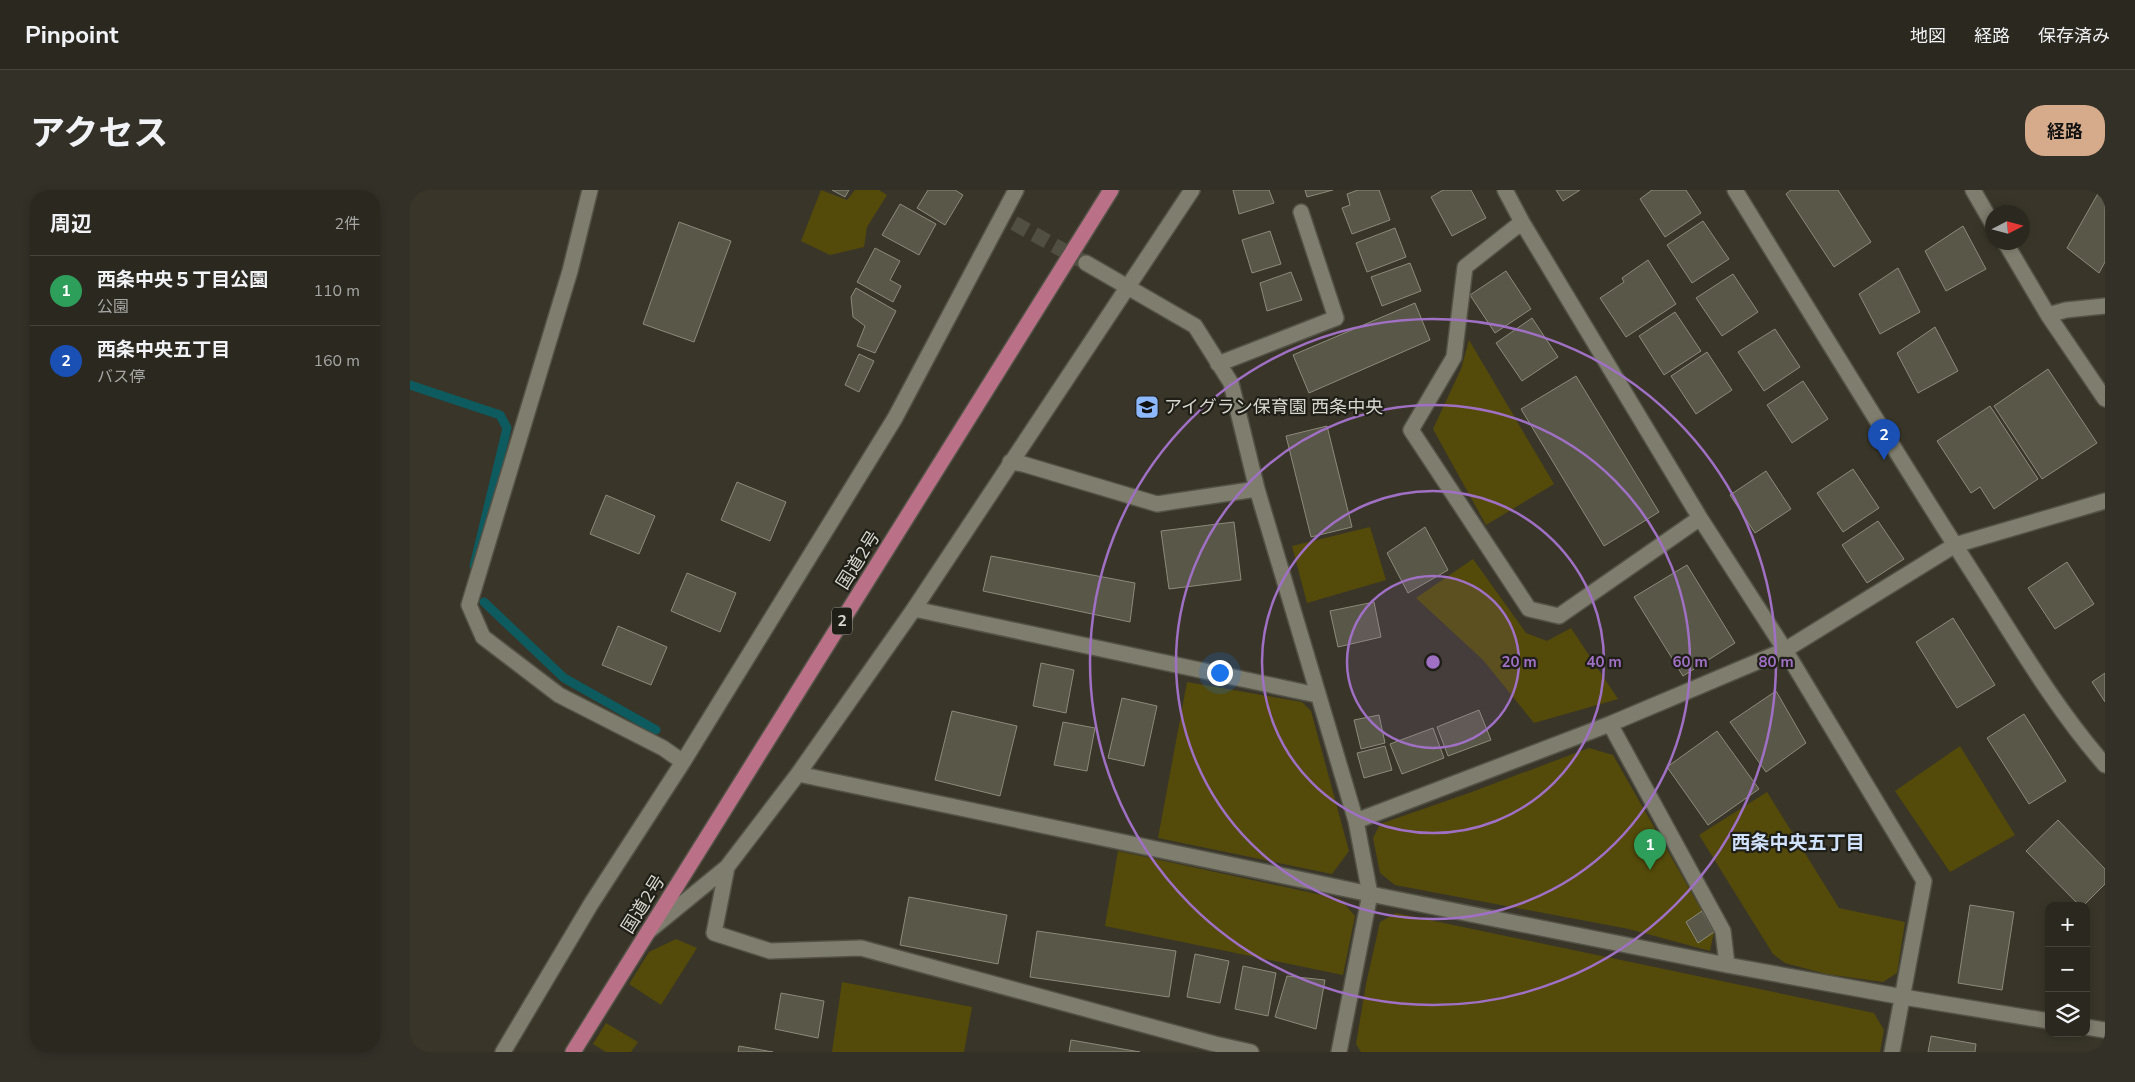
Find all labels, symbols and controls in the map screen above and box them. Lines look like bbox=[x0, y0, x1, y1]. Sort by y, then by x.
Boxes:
text: Pinpoint bbox=[25, 19, 118, 51]
text: 地図 bbox=[1910, 24, 1946, 48]
text: 経路 bbox=[1974, 24, 2010, 48]
text: 保存済み bbox=[2038, 24, 2110, 48]
button: 経路 bbox=[2025, 105, 2105, 156]
text: アクセス bbox=[30, 110, 168, 157]
north arrow bbox=[1985, 205, 2030, 250]
text: 周辺 bbox=[50, 210, 92, 238]
text: 2件 bbox=[334, 213, 360, 235]
text: 西条中央５丁目公園 bbox=[97, 267, 268, 293]
text: 1 bbox=[61, 280, 71, 302]
text: 110 m bbox=[313, 280, 360, 302]
text: 公園 bbox=[97, 296, 129, 318]
text: 西条中央五丁目 bbox=[97, 337, 230, 363]
text: 2 bbox=[61, 350, 71, 372]
text: 160 m bbox=[313, 350, 360, 372]
text: バス停 bbox=[97, 366, 145, 388]
school or university icon: アイグラン保育園 西条中央 bbox=[1134, 394, 1160, 420]
place label: アイグラン保育園 西条中央 bbox=[1164, 395, 1383, 419]
pin: 2 bbox=[1868, 419, 1900, 460]
street label: 国道2号 bbox=[831, 526, 885, 594]
road number: 2 bbox=[832, 608, 852, 634]
text: 20 m bbox=[1501, 652, 1537, 672]
text: 40 m bbox=[1586, 652, 1622, 672]
text: 60 m bbox=[1672, 652, 1708, 672]
text: 80 m bbox=[1758, 652, 1794, 672]
centre of rings bbox=[1424, 653, 1442, 671]
your location bbox=[1207, 660, 1233, 686]
pin: 1 bbox=[1634, 829, 1666, 870]
district label: 西条中央五丁目 bbox=[1731, 830, 1865, 856]
street label: 国道2号 bbox=[616, 870, 670, 938]
map controls bbox=[2045, 902, 2090, 1037]
button: + bbox=[2045, 902, 2090, 947]
button: − bbox=[2045, 947, 2090, 992]
button: layers bbox=[2045, 992, 2090, 1037]

